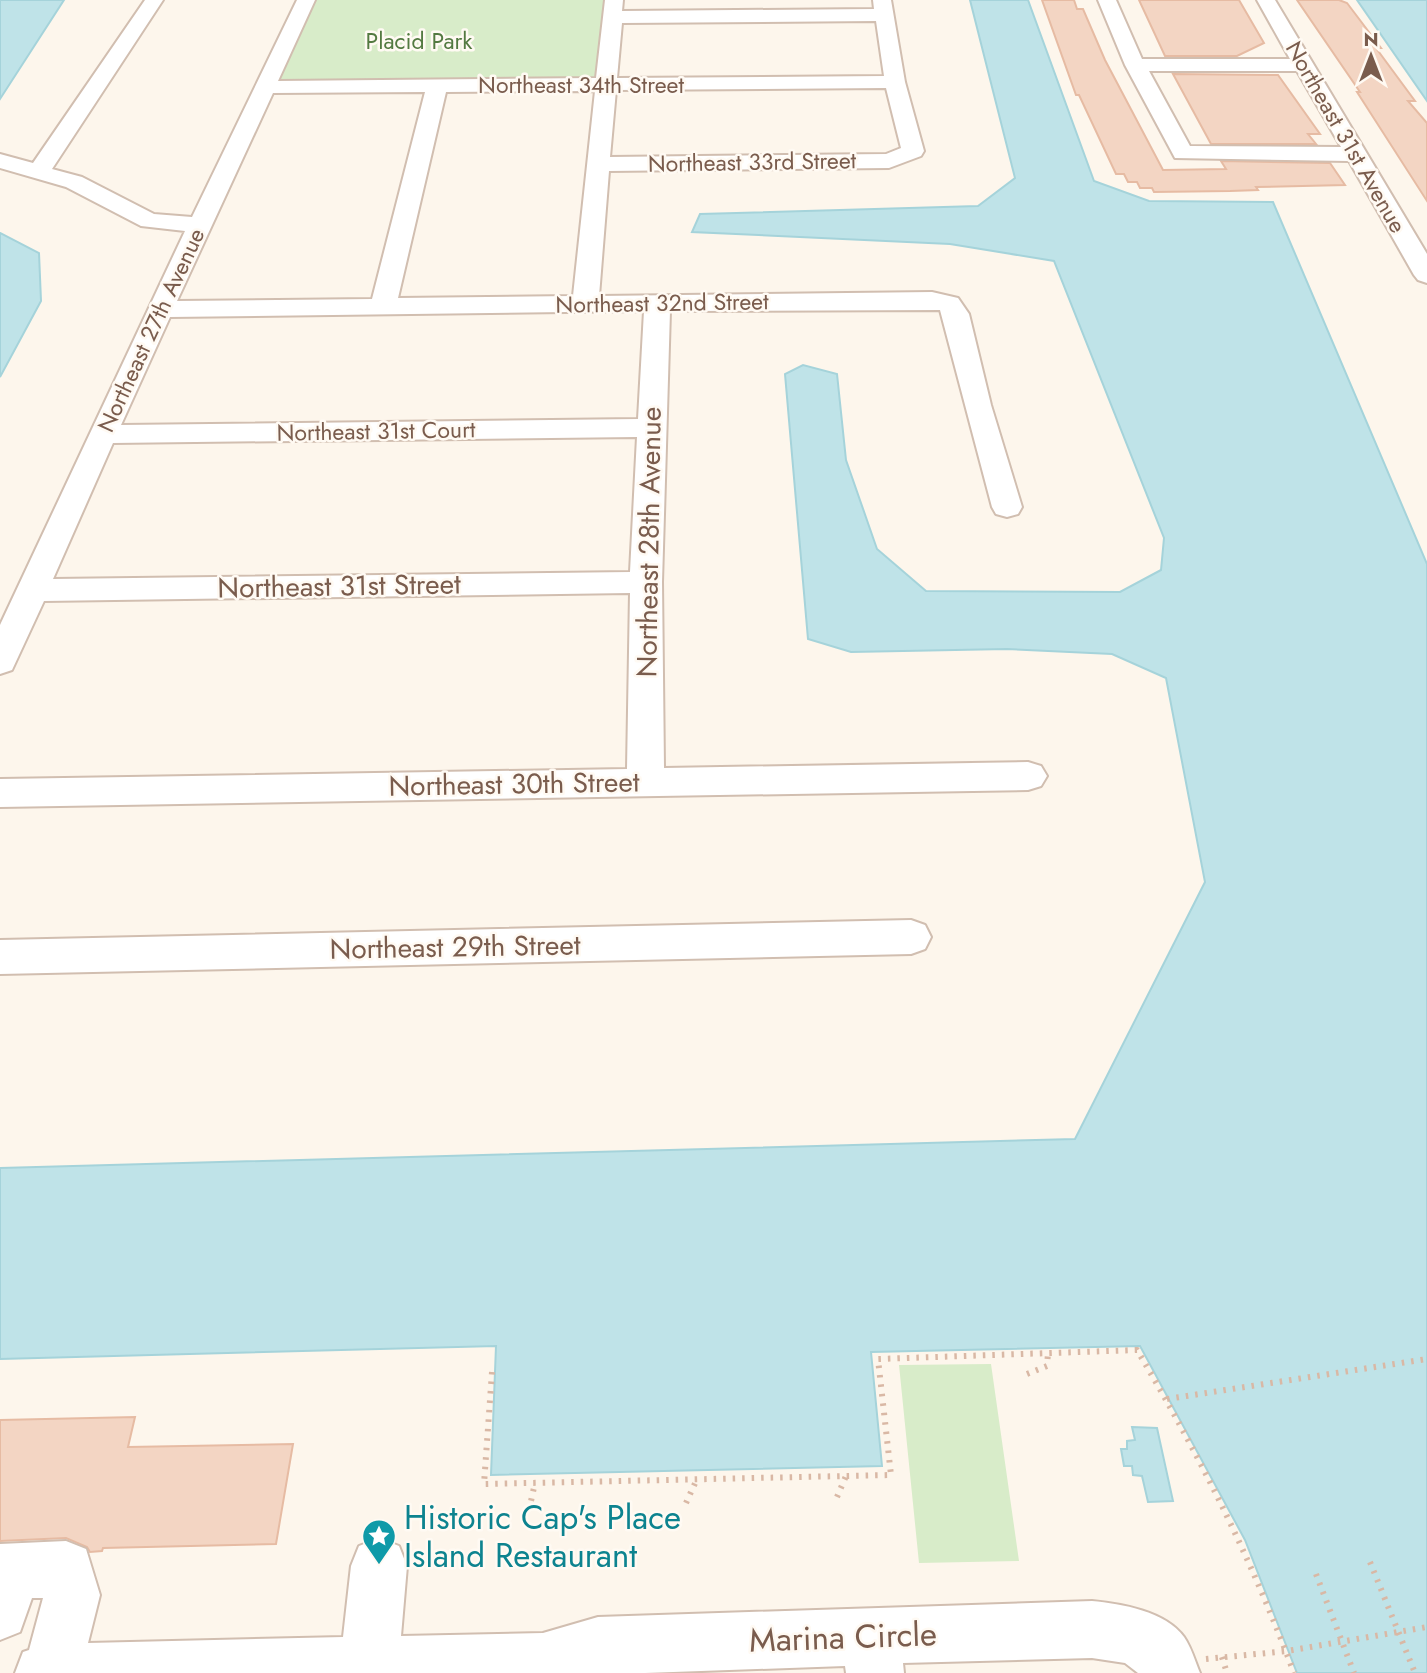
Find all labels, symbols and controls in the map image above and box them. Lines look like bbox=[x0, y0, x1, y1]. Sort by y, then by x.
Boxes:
north arrow bbox=[1336, 21, 1406, 91]
park label: Placid Park bbox=[366, 24, 473, 58]
street label: Northeast 31st Avenue bbox=[1280, 36, 1412, 238]
street label: Northeast 34th Street bbox=[478, 68, 684, 102]
street label: Northeast 33rd Street bbox=[648, 143, 857, 181]
street label: Northeast 27th Avenue bbox=[89, 222, 213, 438]
street label: Northeast 32nd Street bbox=[555, 284, 769, 322]
street label: Northeast 28th Avenue bbox=[626, 406, 672, 678]
street label: Northeast 31st Court bbox=[276, 412, 476, 450]
street label: Northeast 31st Street bbox=[217, 563, 461, 609]
street label: Northeast 30th Street bbox=[388, 761, 640, 807]
street label: Northeast 29th Street bbox=[329, 924, 581, 970]
place label: Historic Cap's Place Island Restaurant bbox=[404, 1494, 681, 1579]
place icon: Historic Cap's Place Island Restaurant bbox=[360, 1517, 398, 1566]
street label: Marina Circle bbox=[748, 1610, 938, 1664]

